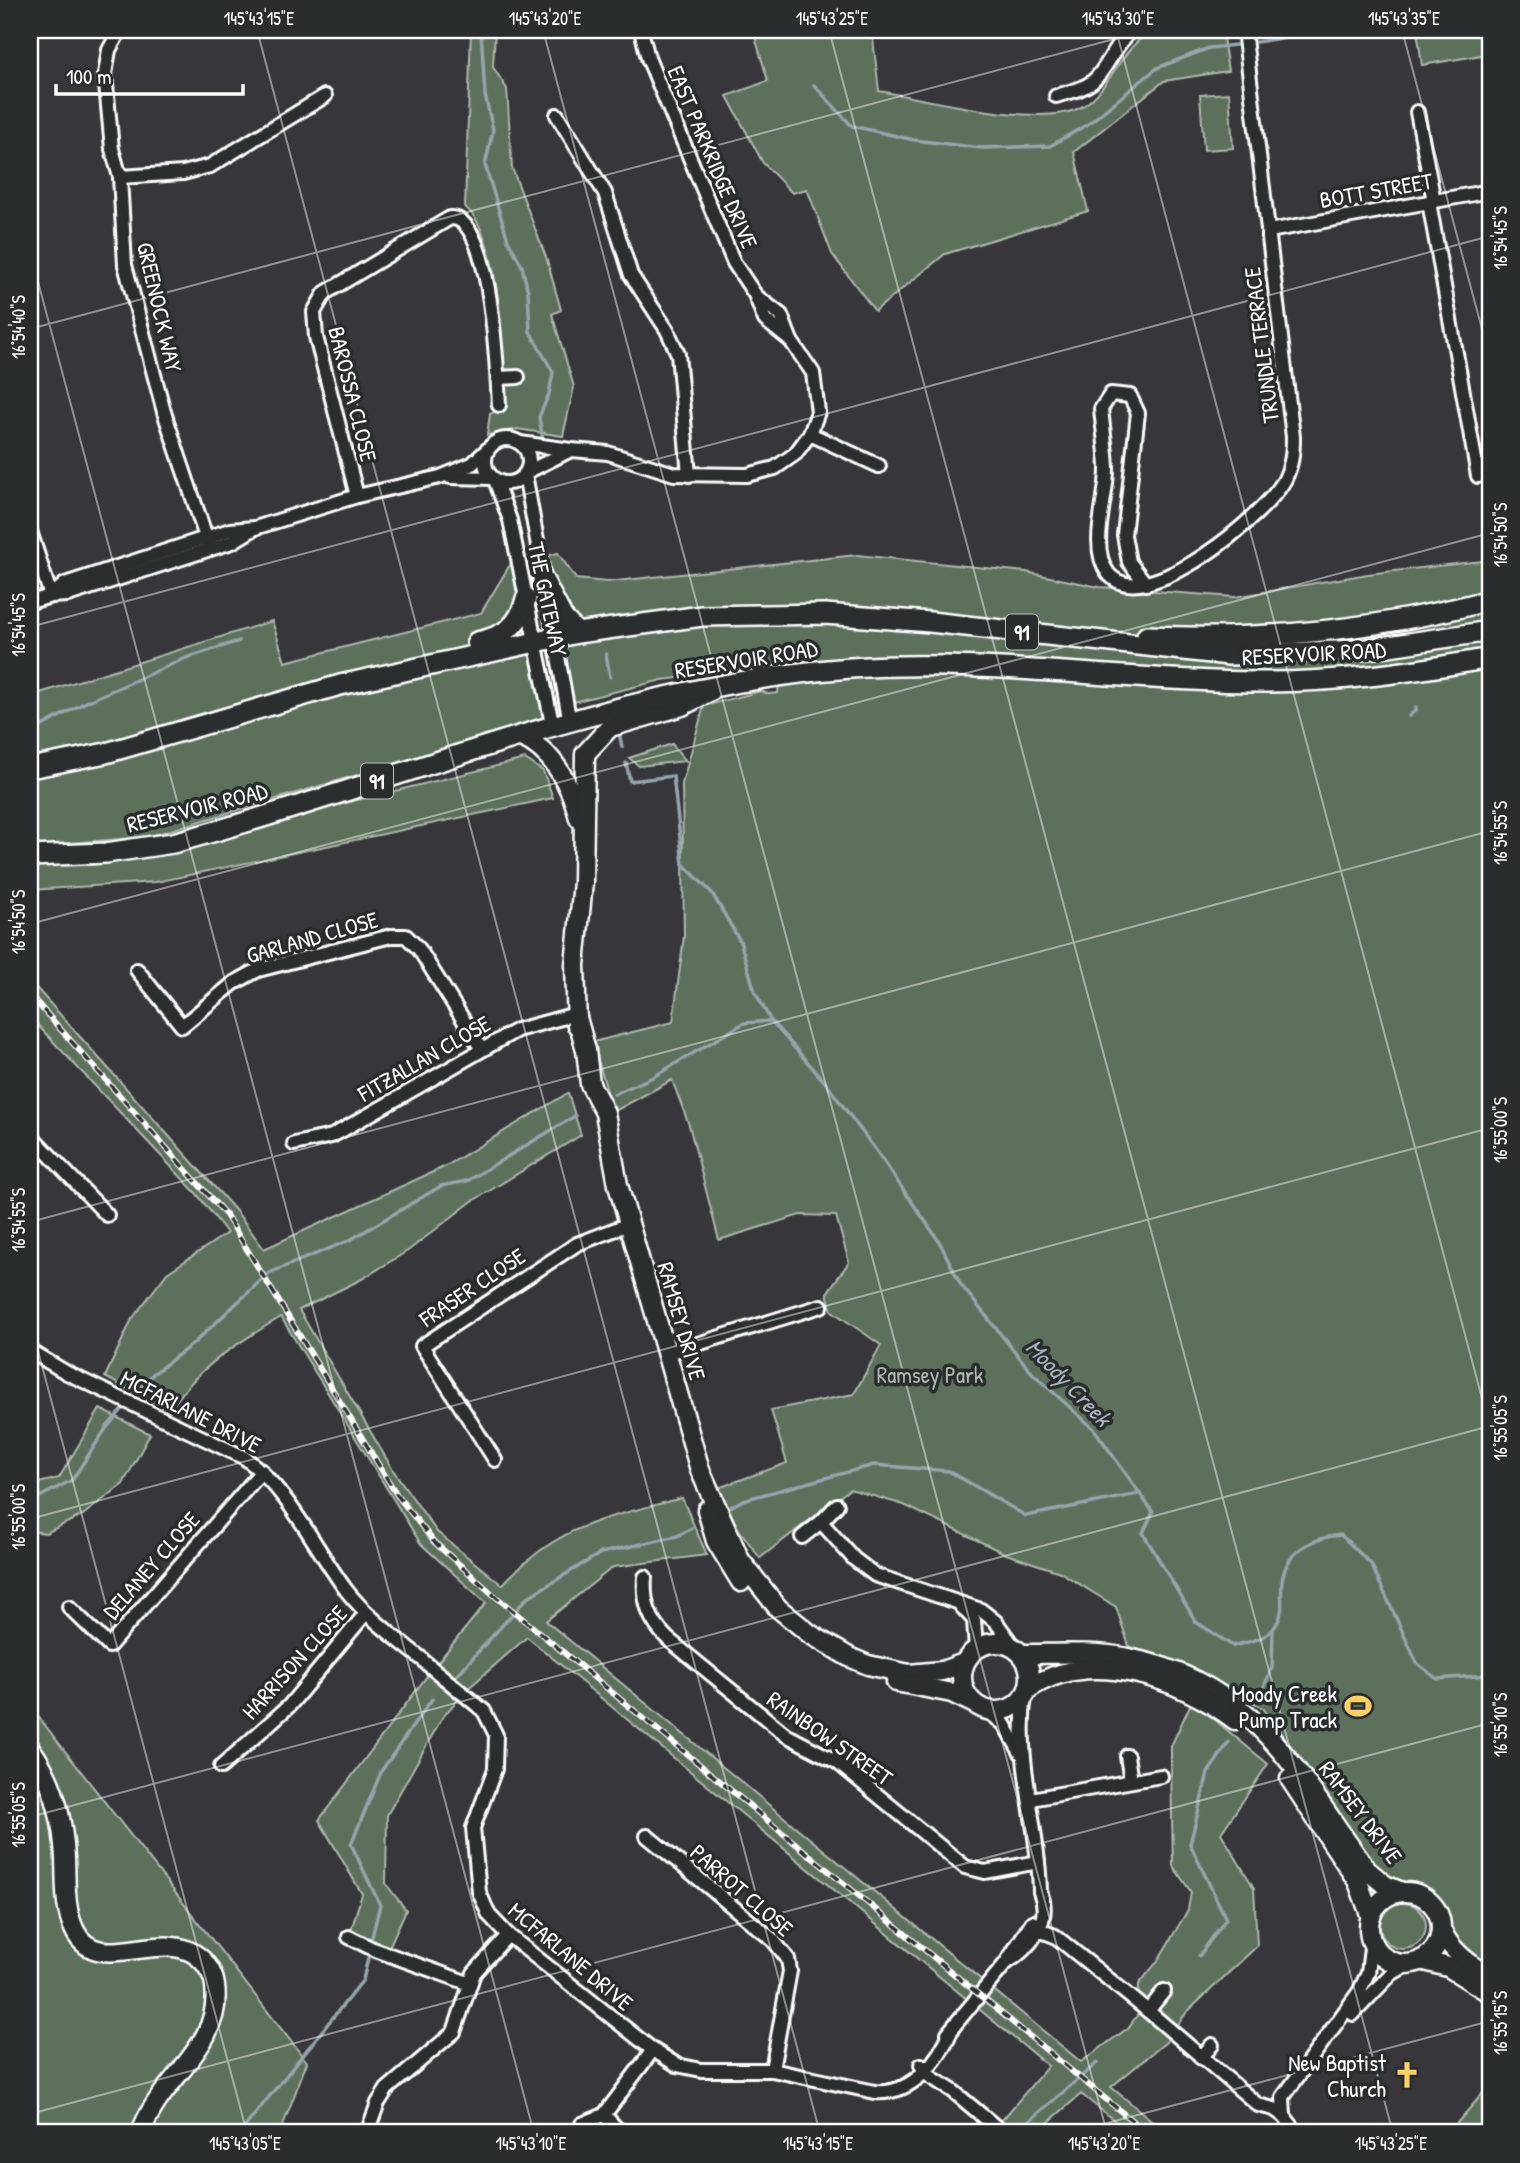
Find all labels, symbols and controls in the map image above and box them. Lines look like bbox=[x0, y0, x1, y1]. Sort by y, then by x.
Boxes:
text: 145°43'15"E bbox=[224, 6, 294, 31]
text: 145°43'20"E bbox=[509, 6, 581, 31]
text: 145°43'25"E bbox=[796, 6, 868, 31]
text: 145°43'30"E bbox=[1082, 6, 1154, 31]
text: 145°43'35"E bbox=[1368, 6, 1440, 31]
scale bar bbox=[56, 52, 243, 96]
street label: EAST PARKRIDGE DRIVE bbox=[660, 61, 766, 253]
text: 100 m bbox=[66, 62, 112, 91]
street label: BOTT STREET bbox=[1317, 165, 1435, 215]
text: 16°54'45"S bbox=[1488, 206, 1513, 270]
street label: GREENOCK WAY bbox=[130, 239, 190, 375]
street label: TRUNDLE TERRACE bbox=[1236, 265, 1286, 425]
text: 16°54'40"S bbox=[6, 295, 31, 359]
street label: BAROSSA CLOSE bbox=[321, 323, 385, 465]
text: 16°54'50"S bbox=[1488, 503, 1513, 567]
street label: THE GATEWAY bbox=[521, 539, 575, 659]
text: 16°54'45"S bbox=[6, 593, 31, 657]
road number: 91 bbox=[1006, 614, 1038, 650]
street label: RESERVOIR ROAD bbox=[672, 632, 820, 686]
street label: RESERVOIR ROAD bbox=[1241, 634, 1387, 672]
road number: 91 bbox=[361, 764, 393, 798]
street label: RESERVOIR ROAD bbox=[123, 775, 271, 839]
text: 16°54'55"S bbox=[1488, 801, 1513, 865]
text: 16°54'50"S bbox=[6, 890, 31, 954]
street label: GARLAND CLOSE bbox=[243, 903, 381, 971]
street label: FITZALLAN CLOSE bbox=[351, 1008, 496, 1109]
text: 16°55'00"S bbox=[1488, 1097, 1513, 1163]
text: 16°54'55"S bbox=[6, 1188, 31, 1252]
street label: FRASER CLOSE bbox=[412, 1240, 531, 1334]
street label: RAMSEY DRIVE bbox=[650, 1258, 714, 1384]
water label: Moody Creek bbox=[1019, 1331, 1120, 1435]
park label: Ramsey Park bbox=[877, 1359, 984, 1390]
street label: MCFARLANE DRIVE bbox=[115, 1362, 267, 1460]
text: 16°55'05"S bbox=[1488, 1395, 1513, 1461]
text: 16°55'00"S bbox=[6, 1484, 31, 1550]
street label: DELANEY CLOSE bbox=[96, 1504, 206, 1626]
street label: HARRISON CLOSE bbox=[234, 1598, 354, 1726]
place label: Moody Creek Pump Track bbox=[1231, 1678, 1337, 1735]
street label: RAINBOW STREET bbox=[761, 1683, 899, 1793]
sports icon: Moody Creek Pump Track bbox=[1343, 1691, 1373, 1721]
text: 16°55'10"S bbox=[1488, 1693, 1513, 1757]
street label: RAMSEY DRIVE bbox=[1312, 1754, 1410, 1870]
text: 16°55'05"S bbox=[6, 1782, 31, 1848]
street label: PARROT CLOSE bbox=[684, 1837, 800, 1943]
street label: MCFARLANE DRIVE bbox=[502, 1895, 640, 2017]
text: 16°55'15"S bbox=[1488, 1991, 1513, 2055]
place label: New Baptist Church bbox=[1288, 2047, 1387, 2104]
church icon: New Baptist Church bbox=[1392, 2060, 1422, 2090]
text: 145°43'05"E bbox=[209, 2131, 281, 2156]
text: 145°43'10"E bbox=[496, 2131, 566, 2156]
text: 145°43'15"E bbox=[783, 2131, 853, 2156]
text: 145°43'20"E bbox=[1068, 2131, 1140, 2156]
text: 145°43'25"E bbox=[1355, 2131, 1427, 2156]

